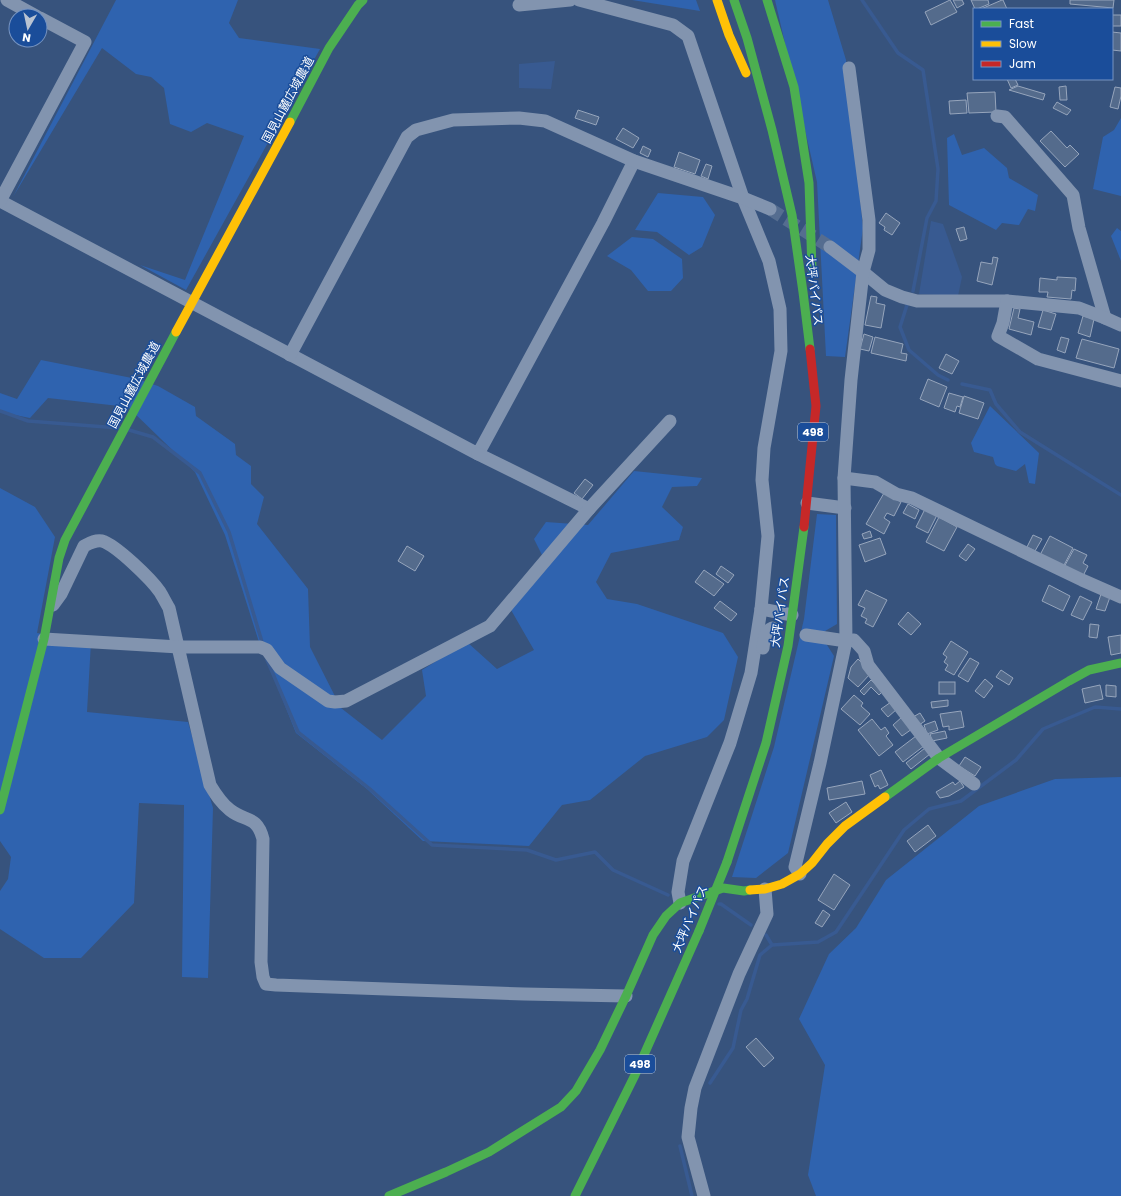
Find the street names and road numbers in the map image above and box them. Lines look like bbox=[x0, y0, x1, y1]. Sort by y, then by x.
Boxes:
street label: 国見山麓広域農道 bbox=[258, 53, 318, 146]
street label: 大坪バイパス bbox=[802, 253, 827, 327]
street label: 国見山麓広域農道 bbox=[104, 338, 164, 431]
road number: 498 bbox=[798, 423, 828, 441]
street label: 大坪バイパス bbox=[766, 575, 793, 649]
street label: 大坪バイパス bbox=[668, 882, 711, 955]
road number: 498 bbox=[625, 1055, 655, 1073]

